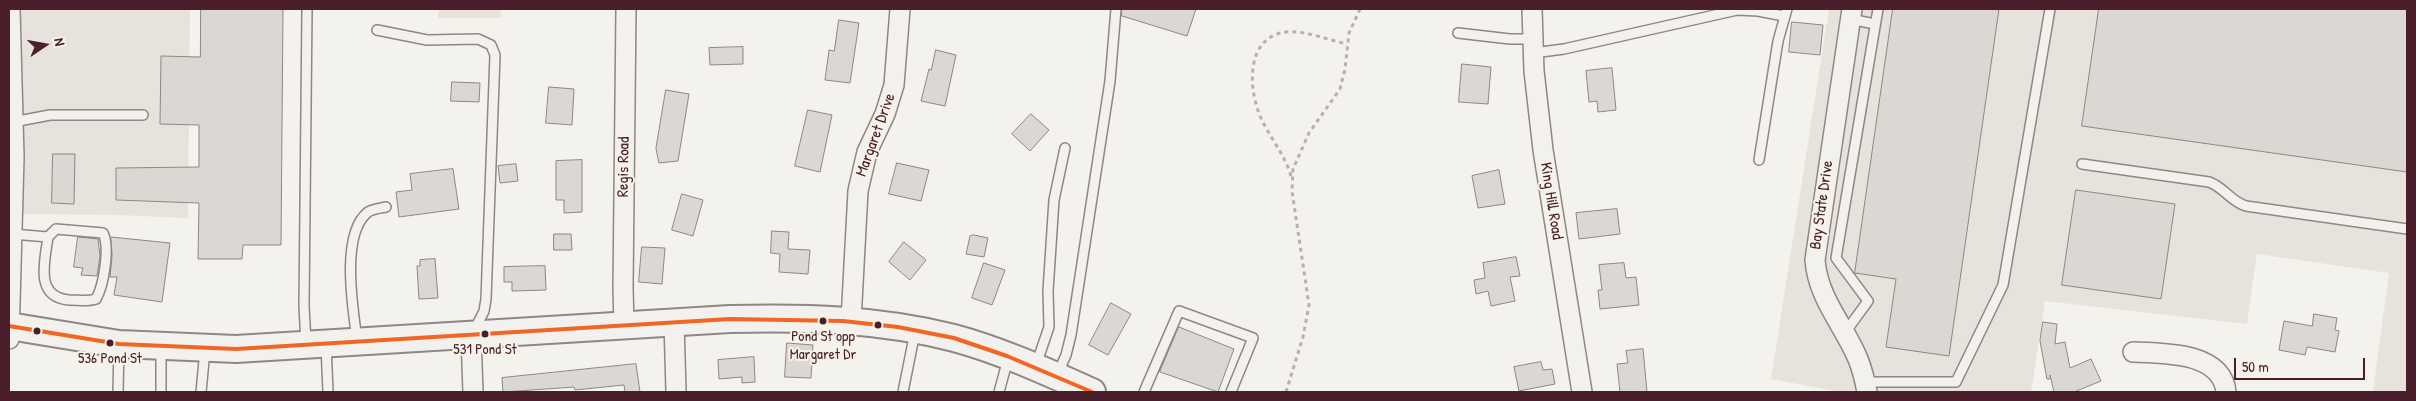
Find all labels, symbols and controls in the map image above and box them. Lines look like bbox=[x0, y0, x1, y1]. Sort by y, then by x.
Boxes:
north arrow bbox=[20, 20, 70, 70]
text: N bbox=[50, 36, 70, 47]
street label: Margaret Drive bbox=[852, 91, 900, 179]
street label: Regis Road bbox=[614, 137, 634, 197]
street label: Bay State Drive bbox=[1806, 159, 1838, 251]
street label: King Hill Road bbox=[1535, 161, 1567, 241]
marker: Pond St opp Margaret Dr bbox=[818, 316, 828, 326]
unlabelled marker bbox=[873, 320, 883, 330]
unlabelled marker bbox=[32, 326, 42, 336]
place label: Pond St opp Margaret Dr bbox=[790, 328, 856, 363]
marker: 531 Pond St bbox=[480, 329, 490, 339]
marker: 536 Pond St bbox=[105, 338, 115, 348]
place label: 531 Pond St bbox=[453, 341, 517, 359]
scale bar bbox=[2236, 348, 2367, 380]
place label: 536 Pond St bbox=[78, 350, 142, 368]
text: 50 m bbox=[2242, 356, 2269, 377]

